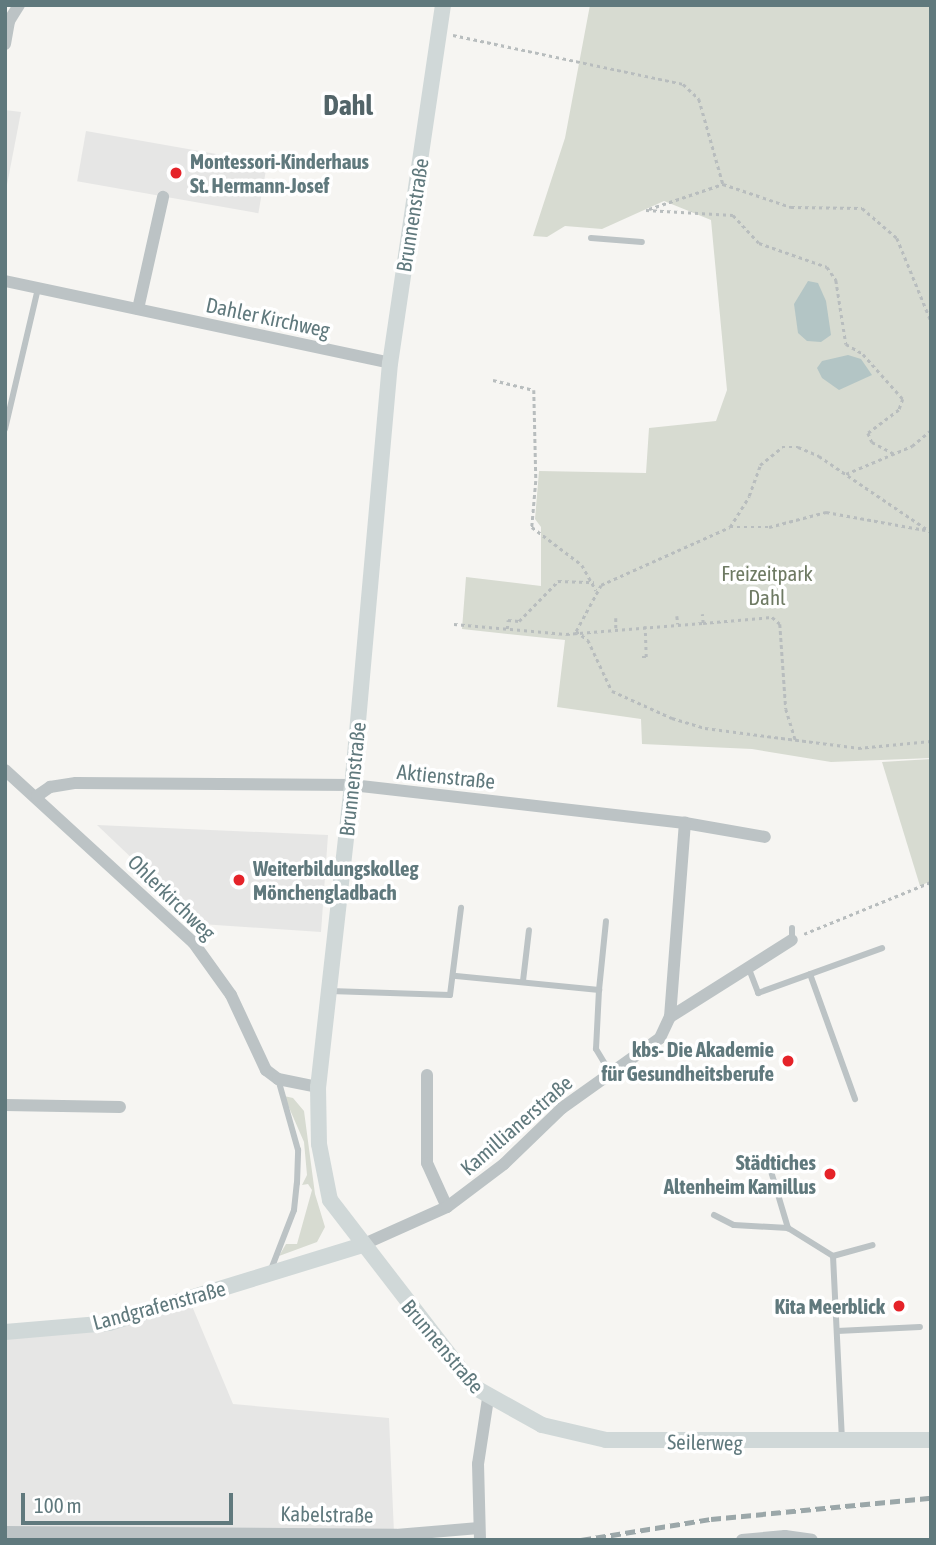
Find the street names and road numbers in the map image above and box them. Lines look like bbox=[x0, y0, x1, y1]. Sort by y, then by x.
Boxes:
street label: Brunnenstraße bbox=[391, 156, 433, 274]
street label: Dahler Kirchweg bbox=[204, 292, 332, 342]
street label: Brunnenstraße bbox=[333, 721, 371, 837]
street label: Aktienstraße bbox=[396, 758, 496, 794]
street label: Ohlerkirchweg bbox=[123, 849, 221, 945]
street label: Kamillianerstraße bbox=[455, 1070, 577, 1180]
street label: Landgrafenstraße bbox=[90, 1275, 228, 1335]
street label: Brunnenstraße bbox=[396, 1294, 490, 1398]
street label: Seilerweg bbox=[667, 1429, 743, 1455]
street label: Kabelstraße bbox=[280, 1501, 374, 1527]

